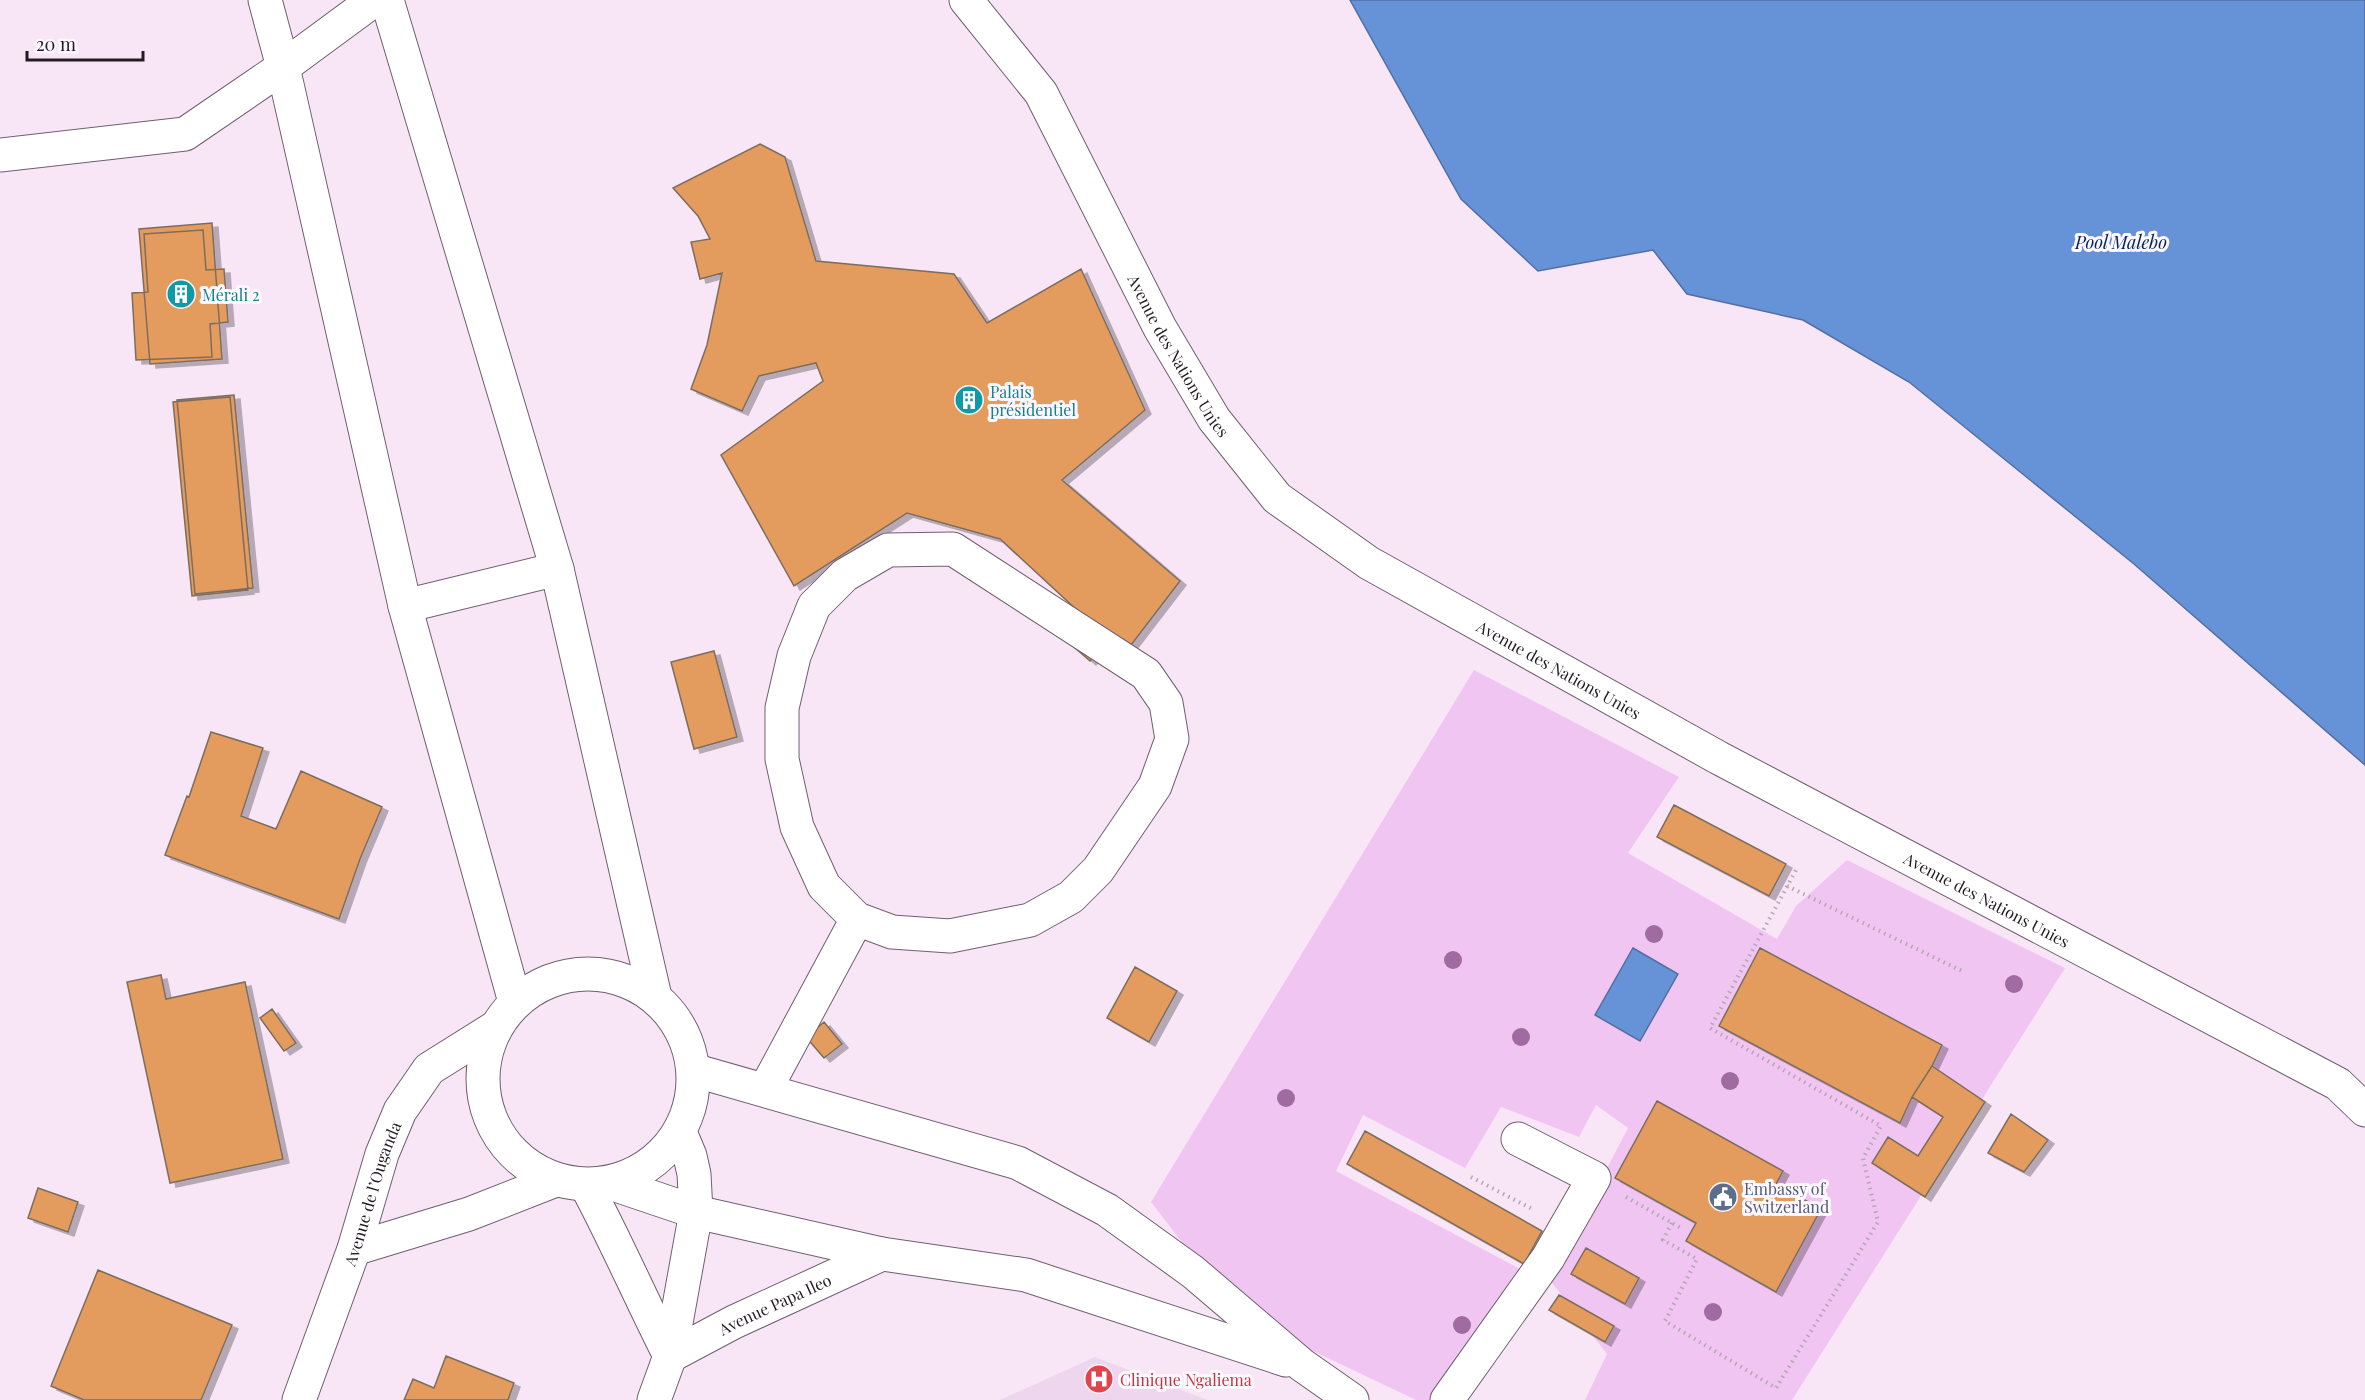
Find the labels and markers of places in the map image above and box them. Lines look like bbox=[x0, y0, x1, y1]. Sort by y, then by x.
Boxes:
building icon: Mérali 2 bbox=[165, 278, 197, 310]
place label: Mérali 2 bbox=[202, 284, 260, 305]
place label: Palais présidentiel bbox=[990, 381, 1076, 420]
building icon: Palais présidentiel bbox=[953, 384, 985, 416]
place label: Embassy of Switzerland bbox=[1744, 1178, 1829, 1217]
public building icon: Embassy of Switzerland bbox=[1707, 1181, 1739, 1213]
hospital icon: Clinique Ngaliema bbox=[1083, 1363, 1115, 1395]
place label: Clinique Ngaliema bbox=[1120, 1369, 1252, 1390]

